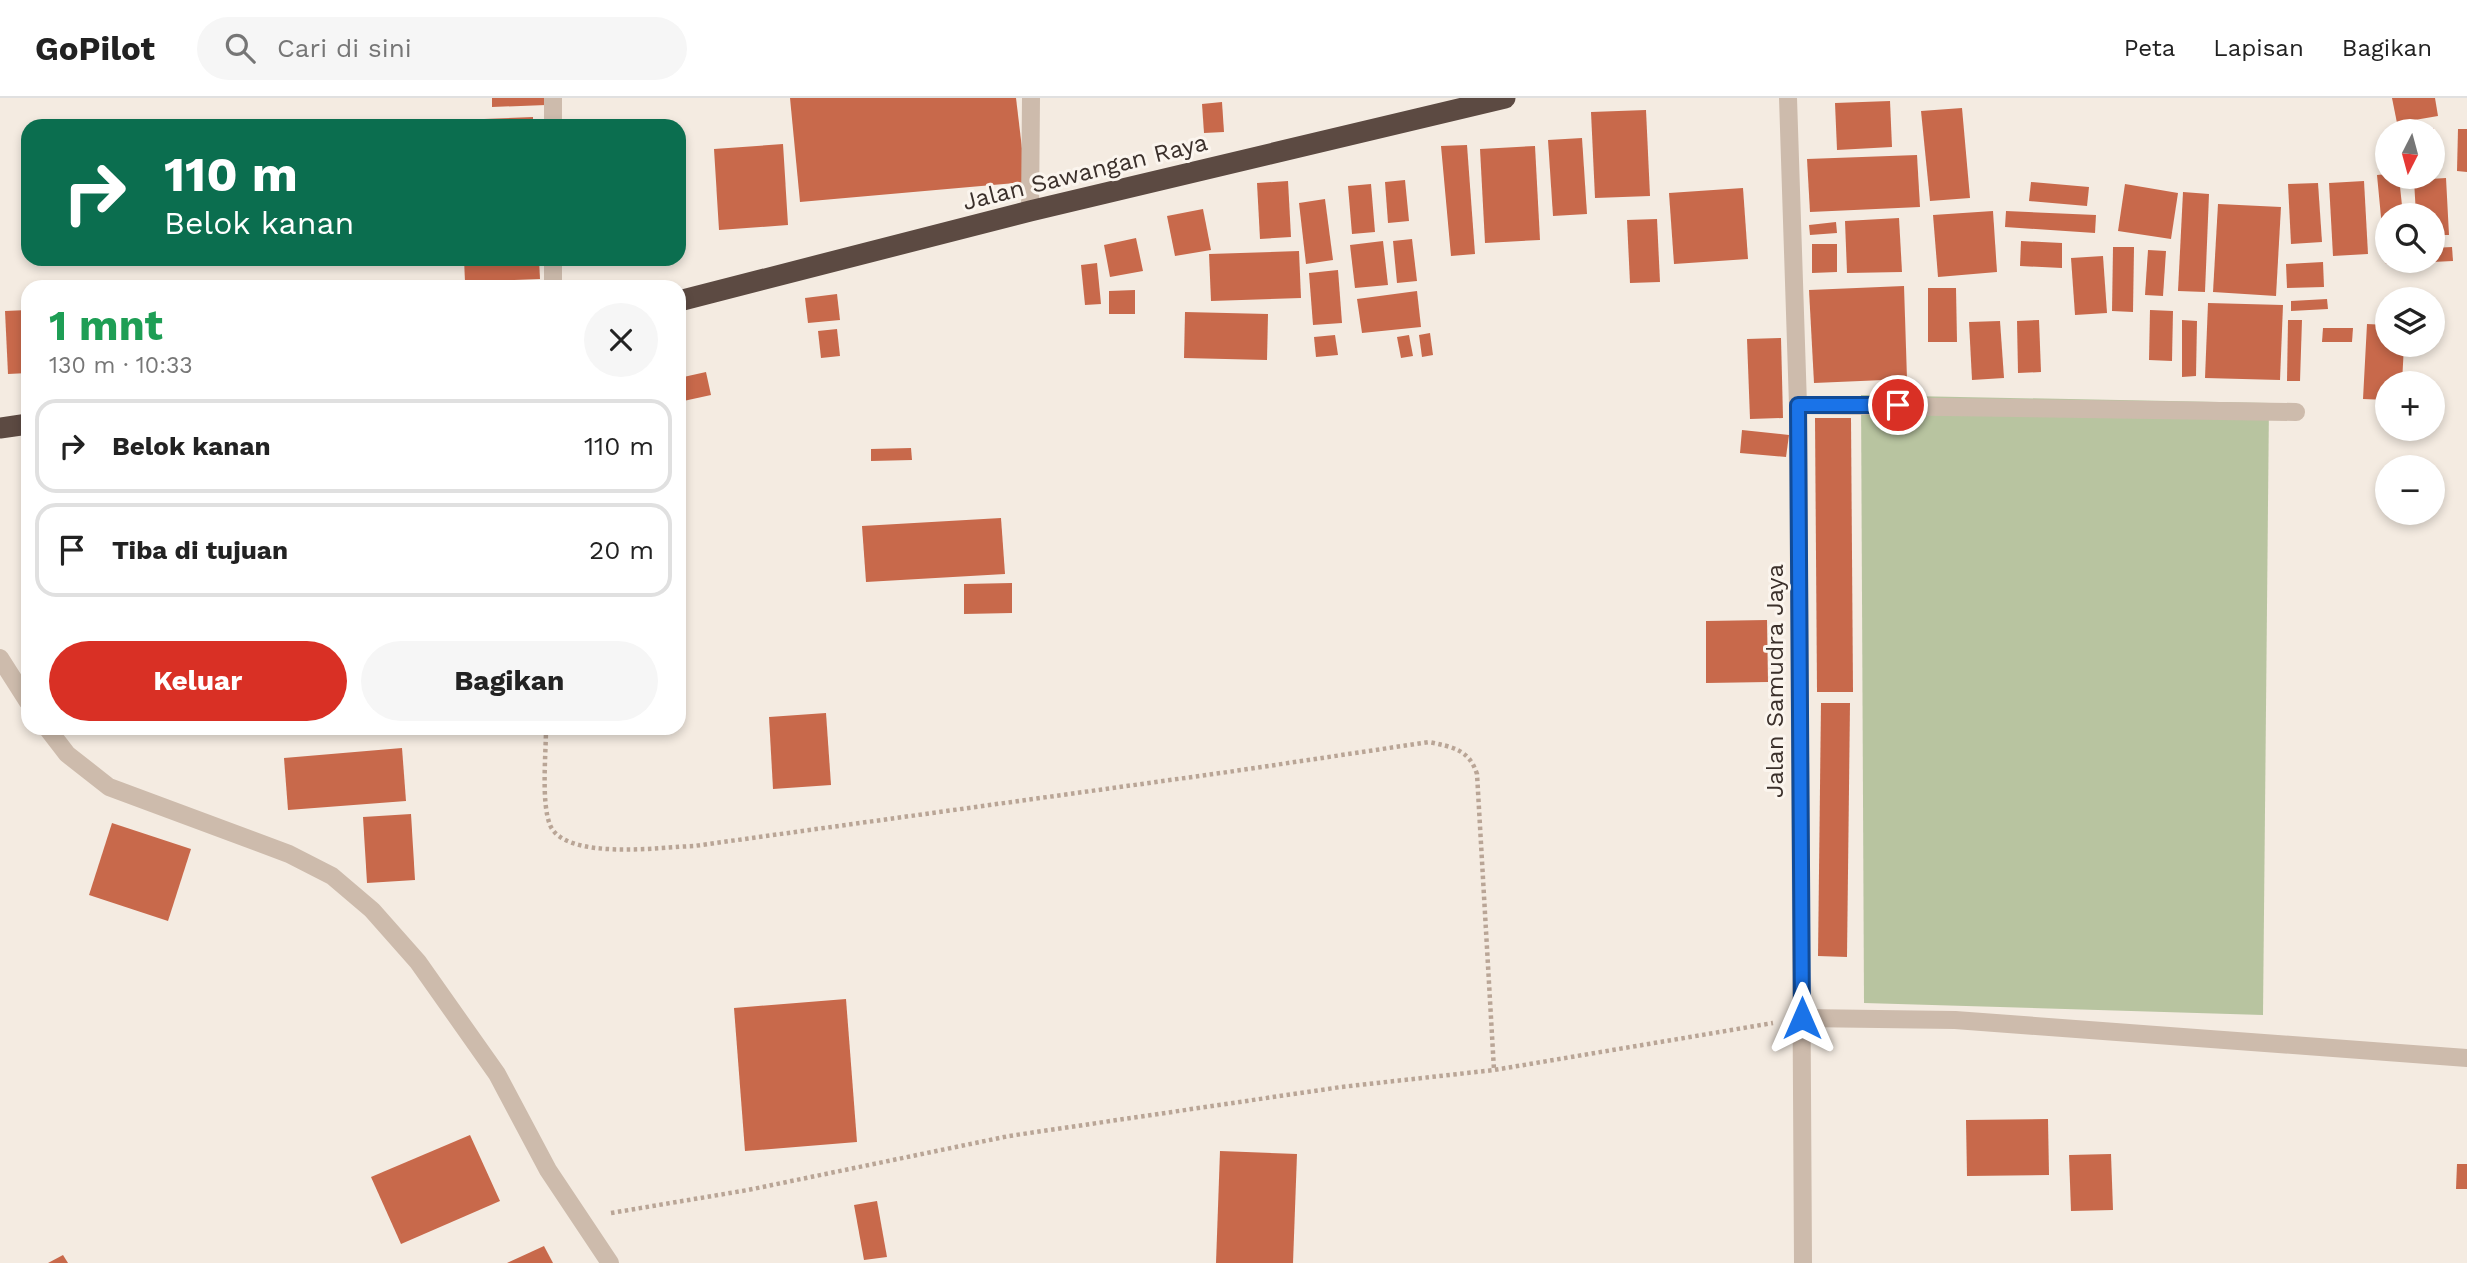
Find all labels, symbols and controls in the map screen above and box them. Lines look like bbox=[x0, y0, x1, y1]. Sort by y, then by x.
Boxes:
search box bbox=[197, 17, 687, 80]
text: GoPilot bbox=[35, 29, 155, 68]
icon: search bbox=[221, 29, 259, 67]
text: Cari di sini bbox=[277, 33, 412, 63]
text: Peta bbox=[2124, 34, 2175, 62]
text: Lapisan bbox=[2213, 34, 2304, 62]
text: Bagikan bbox=[2342, 34, 2432, 62]
north arrow bbox=[2375, 119, 2445, 189]
map controls bbox=[2375, 119, 2445, 525]
street label: Jalan Sawangan Raya bbox=[960, 128, 1210, 216]
text: 110 m bbox=[164, 145, 298, 203]
icon: right bbox=[49, 147, 140, 238]
button: search bbox=[2375, 203, 2445, 273]
text: Belok kanan bbox=[164, 204, 354, 242]
button: layers bbox=[2375, 287, 2445, 357]
text: 1 mnt bbox=[49, 301, 163, 350]
button: close bbox=[584, 303, 658, 377]
text: 130 m · 10:33 bbox=[49, 352, 193, 379]
button: + bbox=[2375, 371, 2445, 441]
pin bbox=[1868, 375, 1928, 435]
icon: arrive bbox=[1879, 386, 1917, 424]
icon: right bbox=[53, 427, 91, 465]
text: Belok kanan bbox=[112, 431, 271, 461]
text: 110 m bbox=[584, 431, 654, 461]
button: − bbox=[2375, 455, 2445, 525]
icon: arrive bbox=[53, 531, 91, 569]
text: Tiba di tujuan bbox=[112, 535, 288, 565]
text: 20 m bbox=[589, 535, 654, 565]
street label: Jalan Samudra Jaya bbox=[1761, 564, 1789, 798]
button: Keluar bbox=[49, 641, 347, 721]
button: Bagikan bbox=[361, 641, 658, 721]
position arrow bbox=[1765, 981, 1839, 1055]

